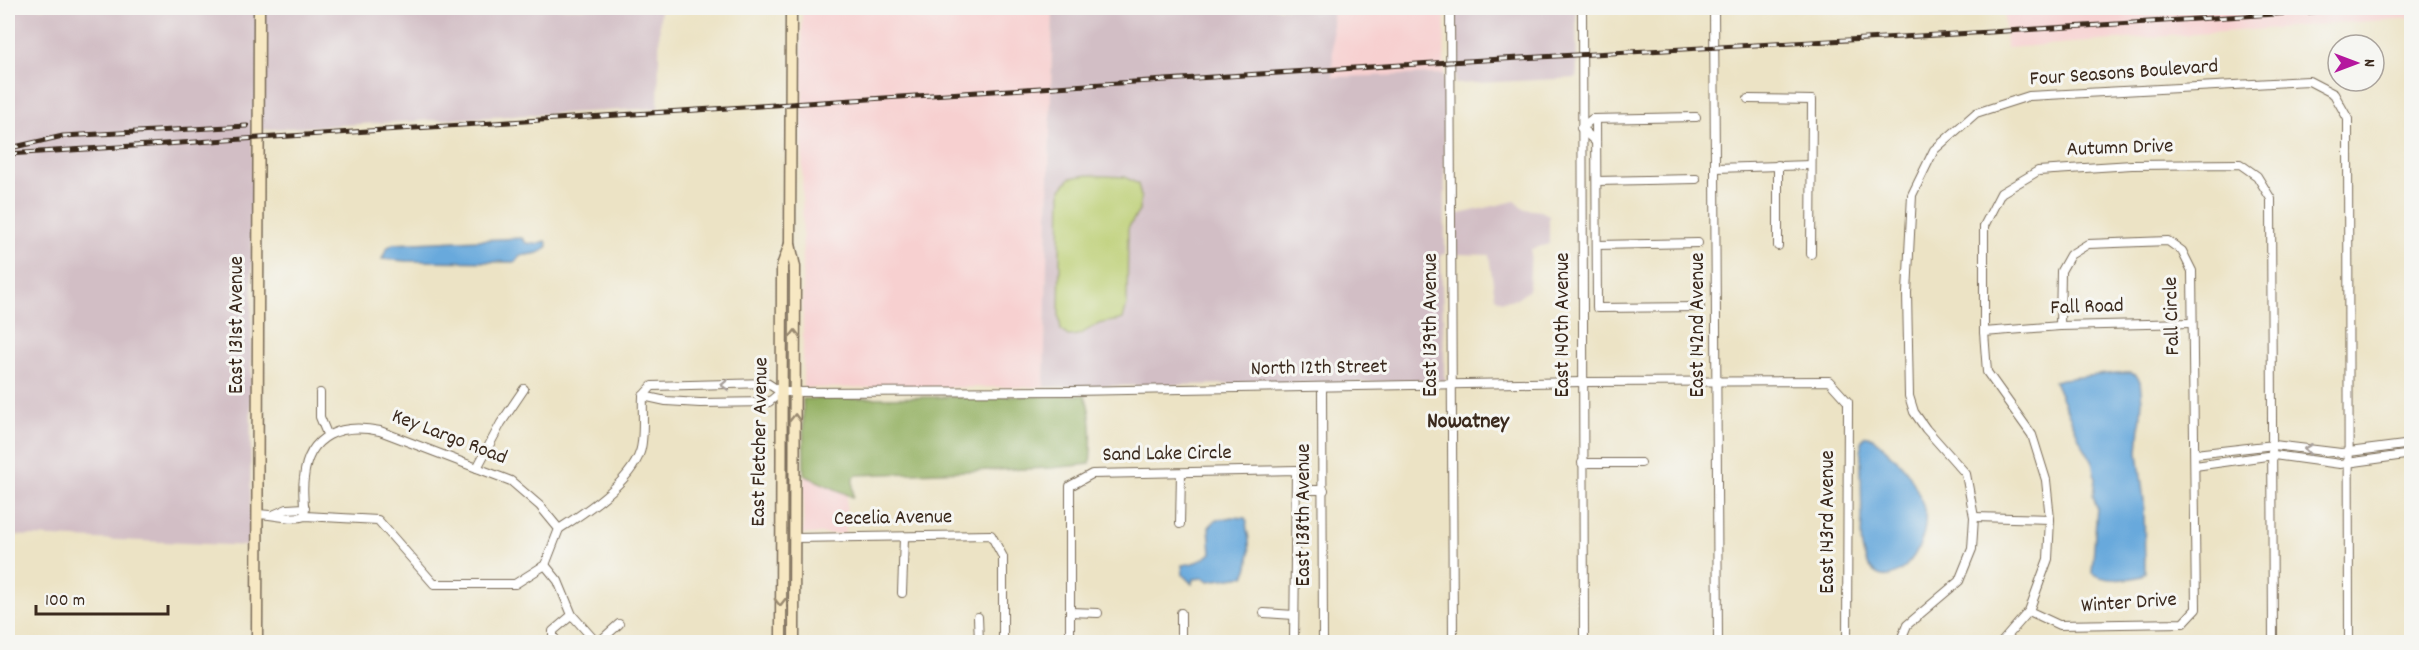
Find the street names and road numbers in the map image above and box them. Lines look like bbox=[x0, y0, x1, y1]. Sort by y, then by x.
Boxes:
street label: Four Seasons Boulevard bbox=[2029, 52, 2219, 96]
street label: Autumn Drive bbox=[2066, 132, 2174, 166]
street label: East 140th Avenue bbox=[1549, 252, 1579, 398]
street label: East 142nd Avenue bbox=[1684, 252, 1714, 398]
street label: East 139th Avenue bbox=[1417, 253, 1447, 397]
street label: East 131st Avenue bbox=[223, 256, 253, 394]
street label: Fall Circle bbox=[2157, 276, 2189, 356]
street label: Fall Road bbox=[2050, 292, 2124, 324]
street label: North 12th Street bbox=[1250, 353, 1388, 385]
street label: East Fletcher Avenue bbox=[745, 357, 777, 527]
street label: Key Largo Road bbox=[387, 402, 511, 474]
street label: Sand Lake Circle bbox=[1102, 439, 1232, 471]
street label: East 138th Avenue bbox=[1290, 444, 1320, 586]
street label: East 143rd Avenue bbox=[1814, 450, 1844, 594]
street label: Cecelia Avenue bbox=[834, 503, 952, 535]
street label: Winter Drive bbox=[2080, 586, 2178, 622]

